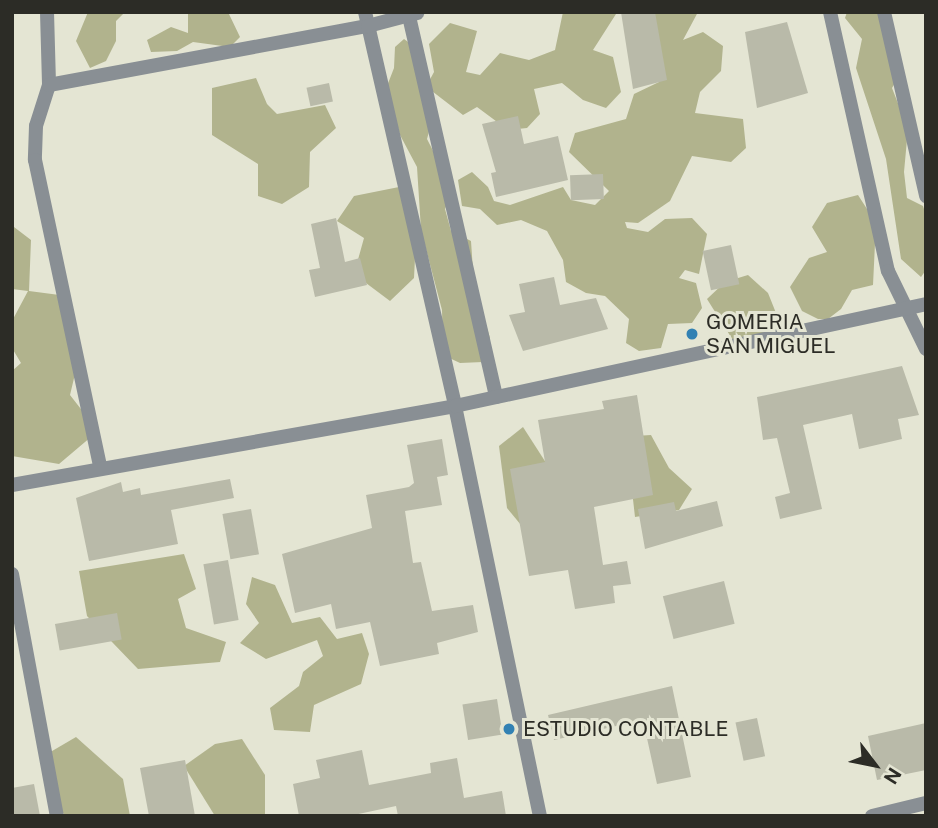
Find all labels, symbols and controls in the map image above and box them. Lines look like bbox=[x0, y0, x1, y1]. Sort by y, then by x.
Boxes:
place label: GOMERIA SAN MIGUEL bbox=[706, 309, 836, 359]
marker: GOMERIA SAN MIGUEL bbox=[684, 326, 700, 342]
place label: ESTUDIO CONTABLE bbox=[523, 716, 729, 742]
marker: ESTUDIO CONTABLE bbox=[501, 721, 517, 737]
north arrow bbox=[840, 730, 910, 800]
text: N bbox=[880, 764, 906, 788]

